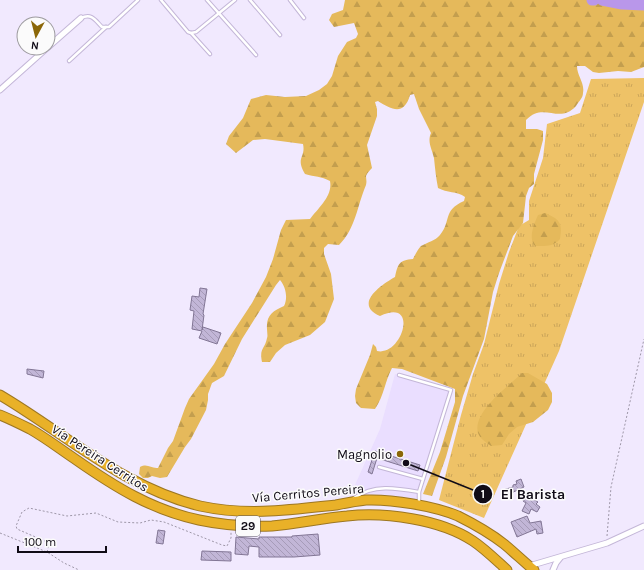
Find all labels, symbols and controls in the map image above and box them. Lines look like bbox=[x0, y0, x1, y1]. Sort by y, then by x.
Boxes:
north arrow bbox=[16, 16, 56, 56]
text: N bbox=[30, 38, 40, 52]
street label: Vía Pereira Cerritos bbox=[49, 421, 151, 495]
place label: Magnolio bbox=[337, 447, 392, 462]
marker: Magnolio bbox=[395, 449, 405, 459]
street label: Vía Cerritos Pereira bbox=[251, 481, 365, 505]
callout: El Barista bbox=[473, 481, 574, 507]
text: El Barista bbox=[501, 486, 565, 503]
text: 1 bbox=[481, 487, 485, 501]
road number: 29 bbox=[236, 516, 260, 536]
scale bar bbox=[18, 528, 106, 554]
text: 100 m bbox=[24, 535, 56, 549]

